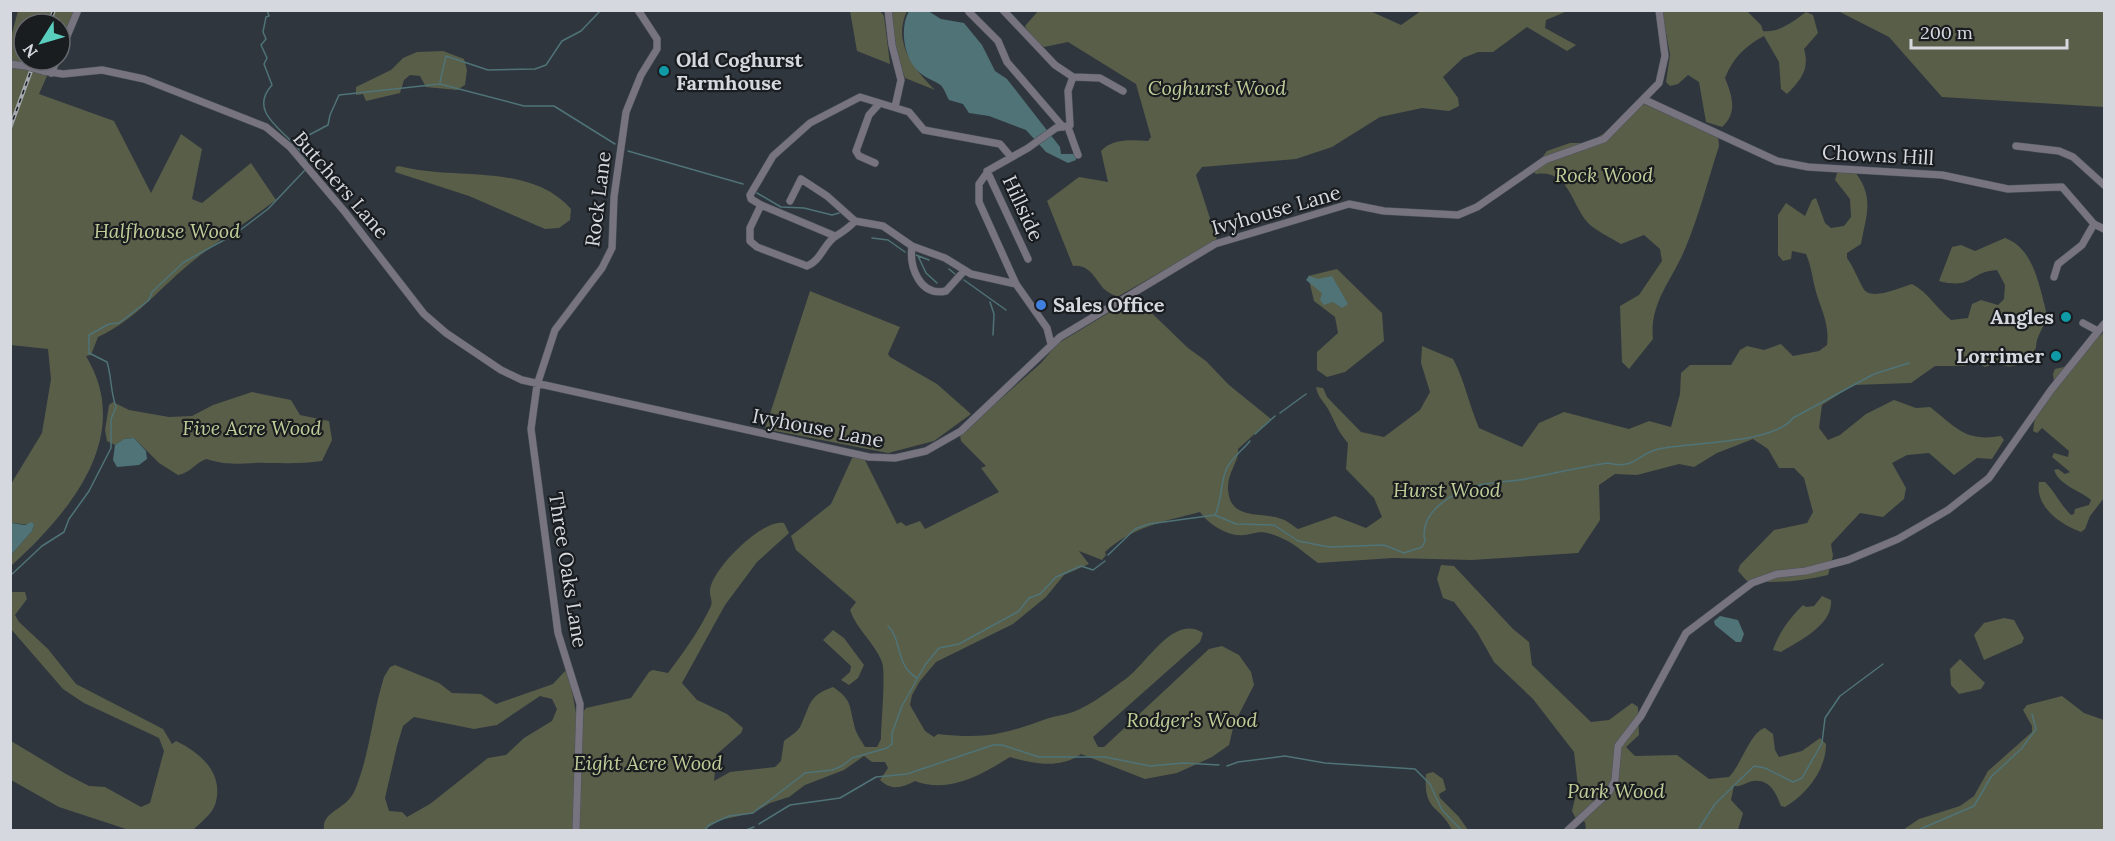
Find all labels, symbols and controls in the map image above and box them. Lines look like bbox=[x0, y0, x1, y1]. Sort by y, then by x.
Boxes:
north arrow bbox=[12, 12, 72, 72]
scale bar bbox=[1911, 12, 2067, 50]
text: 200 m bbox=[1920, 21, 1973, 44]
text: N bbox=[18, 40, 42, 62]
place label: Old Coghurst Farmhouse bbox=[676, 47, 804, 95]
marker: Old Coghurst Farmhouse bbox=[657, 64, 671, 78]
park label: Coghurst Wood bbox=[1148, 75, 1287, 100]
street label: Butchers Lane bbox=[288, 126, 395, 244]
street label: Chowns Hill bbox=[1821, 139, 1935, 170]
street label: Rock Lane bbox=[579, 150, 616, 248]
park label: Rock Wood bbox=[1555, 162, 1654, 187]
street label: Hillside bbox=[997, 171, 1050, 245]
street label: Ivyhouse Lane bbox=[1208, 179, 1343, 240]
park label: Halfhouse Wood bbox=[94, 218, 241, 243]
place label: Sales Office bbox=[1053, 292, 1165, 317]
marker: Sales Office bbox=[1034, 298, 1048, 312]
place label: Angles bbox=[1990, 304, 2054, 329]
marker: Angles bbox=[2059, 310, 2073, 324]
place label: Lorrimer bbox=[1956, 343, 2044, 368]
marker: Lorrimer bbox=[2049, 349, 2063, 363]
street label: Ivyhouse Lane bbox=[750, 403, 886, 453]
park label: Five Acre Wood bbox=[182, 415, 323, 440]
park label: Hurst Wood bbox=[1393, 477, 1502, 502]
street label: Three Oaks Lane bbox=[544, 490, 593, 650]
park label: Rodger's Wood bbox=[1126, 707, 1259, 732]
park label: Eight Acre Wood bbox=[573, 750, 723, 775]
park label: Park Wood bbox=[1567, 778, 1666, 803]

